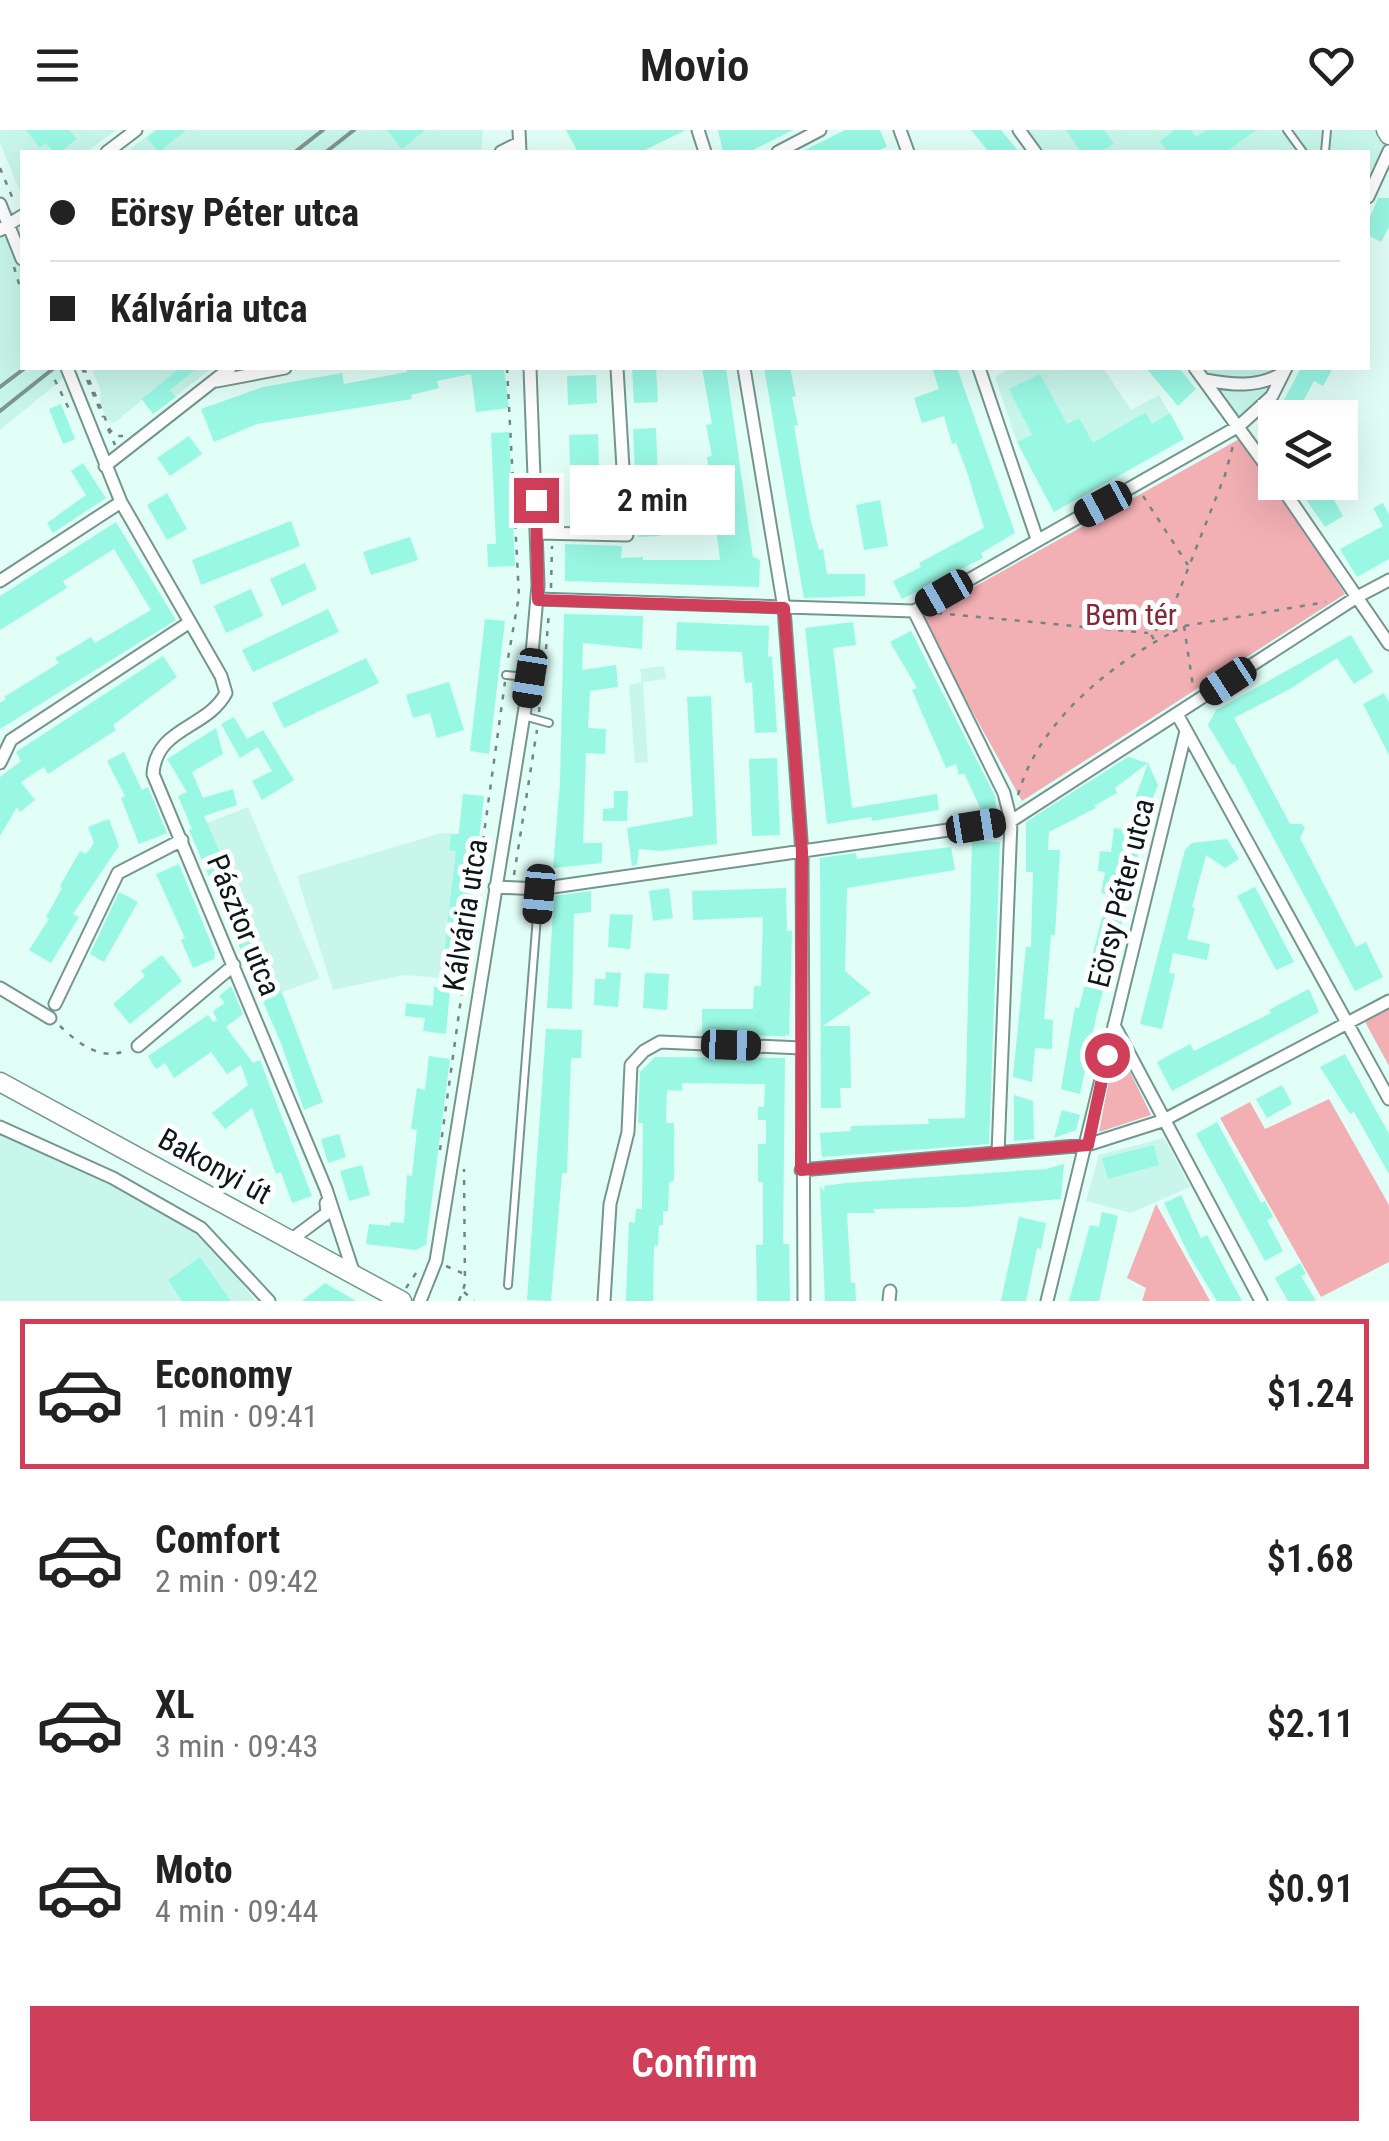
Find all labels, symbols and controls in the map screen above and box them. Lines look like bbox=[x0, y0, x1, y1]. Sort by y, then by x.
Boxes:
icon: menu bbox=[30, 38, 85, 93]
icon: heart bbox=[1304, 38, 1359, 93]
text: Movio bbox=[640, 39, 749, 92]
text: Eörsy Péter utca bbox=[110, 191, 359, 235]
text: Kálvária utca bbox=[110, 287, 308, 331]
map controls bbox=[1258, 400, 1358, 500]
button: layers bbox=[1258, 400, 1358, 500]
callout: 2 min bbox=[571, 465, 736, 535]
car bbox=[1069, 477, 1137, 531]
route end bbox=[514, 478, 559, 523]
text: 2 min bbox=[617, 481, 688, 519]
car bbox=[911, 565, 977, 621]
park label: Bem tér bbox=[1085, 597, 1177, 632]
car bbox=[510, 646, 550, 710]
car bbox=[1195, 652, 1261, 710]
street label: Eörsy Péter utca bbox=[1081, 795, 1161, 991]
car bbox=[944, 806, 1008, 846]
street label: Kálvária utca bbox=[436, 836, 494, 994]
street label: Pásztor utca bbox=[200, 849, 288, 1001]
car bbox=[521, 863, 557, 925]
car bbox=[700, 1029, 762, 1061]
route start bbox=[1085, 1033, 1130, 1078]
street label: Bakonyi út bbox=[153, 1121, 277, 1211]
icon: car bbox=[35, 1349, 125, 1439]
text: Economy bbox=[155, 1353, 292, 1397]
text: $1.24 bbox=[1267, 1372, 1354, 1416]
text: 1 min · 09:41 bbox=[155, 1397, 318, 1435]
icon: car bbox=[35, 1514, 125, 1604]
text: Comfort bbox=[155, 1518, 280, 1562]
text: $1.68 bbox=[1267, 1537, 1354, 1581]
text: 2 min · 09:42 bbox=[155, 1562, 318, 1600]
icon: car bbox=[35, 1679, 125, 1769]
text: XL bbox=[155, 1683, 194, 1727]
text: $2.11 bbox=[1267, 1702, 1354, 1746]
text: 3 min · 09:43 bbox=[155, 1727, 318, 1765]
icon: car bbox=[35, 1844, 125, 1934]
text: Moto bbox=[155, 1848, 233, 1892]
text: $0.91 bbox=[1267, 1867, 1354, 1911]
text: 4 min · 09:44 bbox=[155, 1892, 318, 1930]
button: Confirm bbox=[30, 2006, 1359, 2121]

